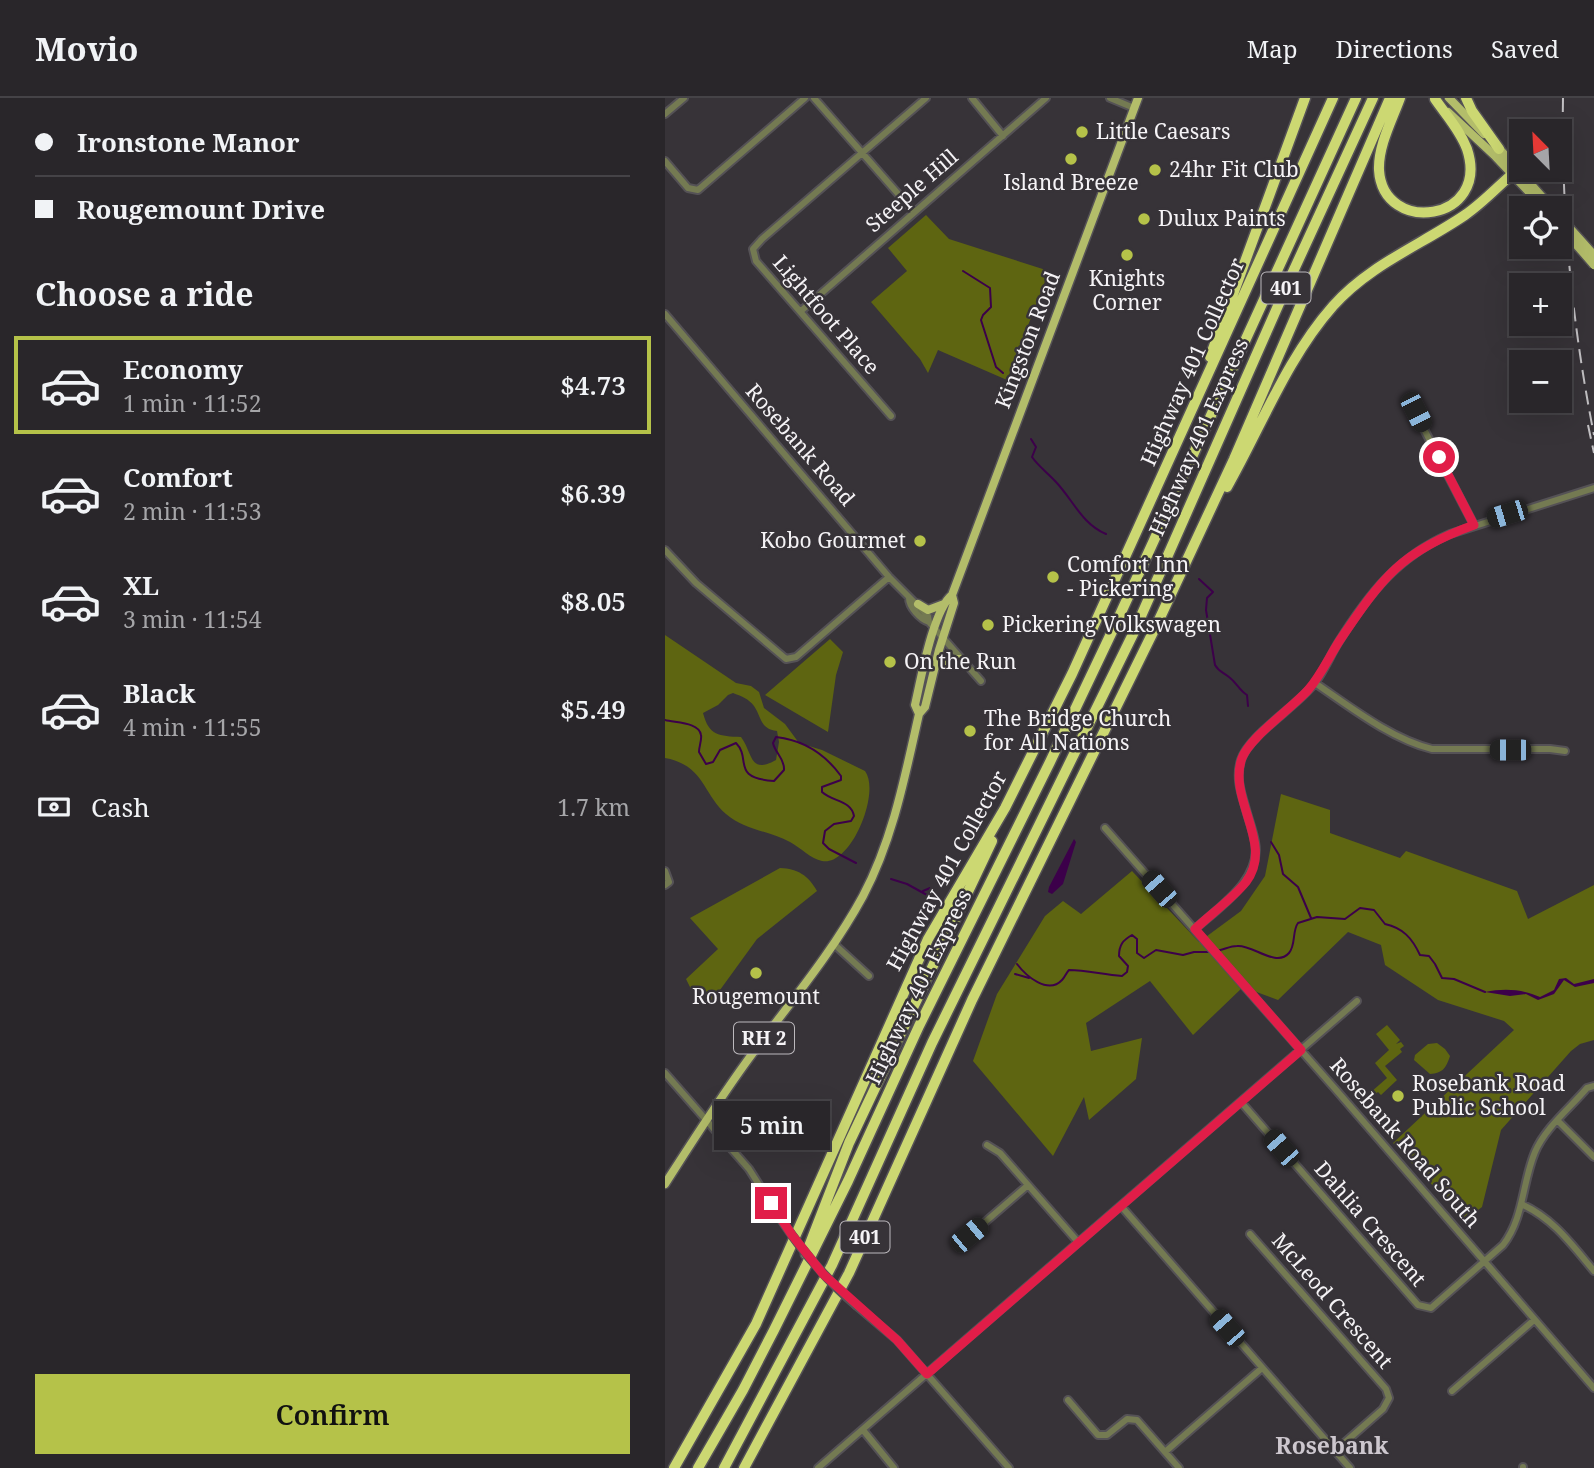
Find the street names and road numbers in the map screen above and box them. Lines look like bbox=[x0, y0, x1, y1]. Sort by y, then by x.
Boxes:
street label: Steeple Hill bbox=[859, 142, 964, 238]
street label: Lightfoot Place bbox=[767, 249, 886, 380]
street label: Highway 401 Collector bbox=[1134, 253, 1251, 470]
street label: Kingston Road bbox=[988, 267, 1066, 412]
road number: 401 bbox=[1261, 272, 1311, 304]
street label: Highway 401 Express bbox=[1142, 333, 1254, 540]
street label: Rosebank Road bbox=[740, 377, 862, 511]
street label: Highway 401 Collector bbox=[879, 765, 1013, 975]
street label: Highway 401 Express bbox=[859, 884, 978, 1089]
road number: RH 2 bbox=[734, 1022, 794, 1054]
street label: Rosebank Road South bbox=[1324, 1052, 1487, 1233]
street label: Dahlia Crescent bbox=[1309, 1155, 1433, 1292]
road number: 401 bbox=[841, 1222, 889, 1252]
street label: McLeod Crescent bbox=[1266, 1227, 1399, 1374]

